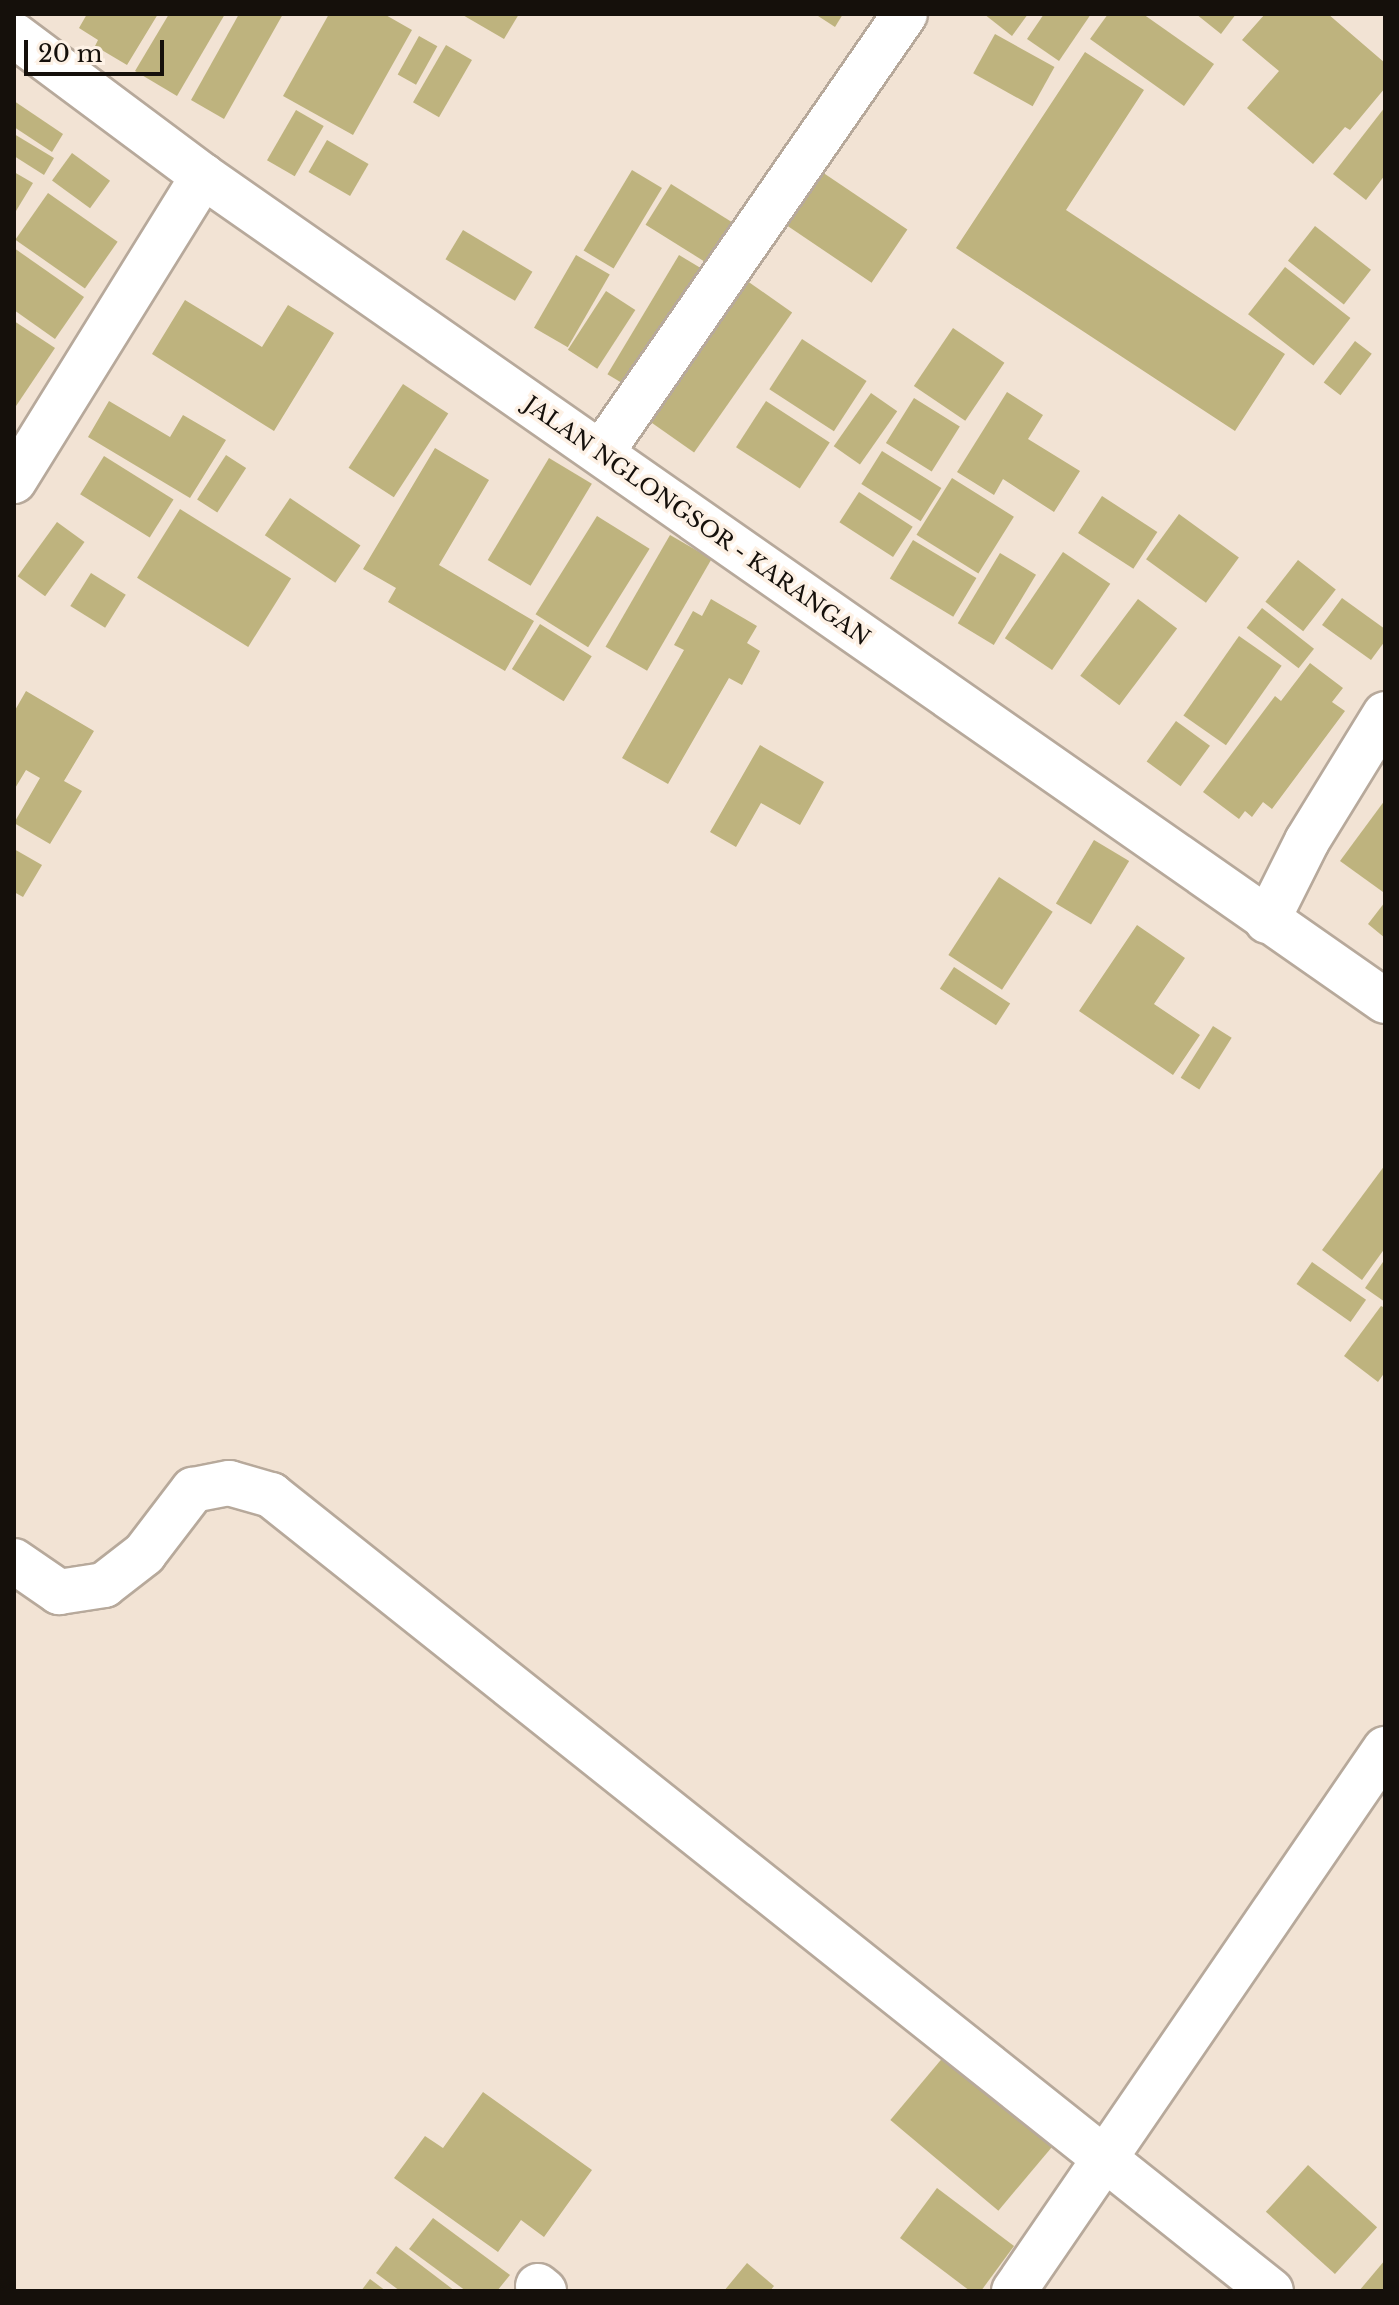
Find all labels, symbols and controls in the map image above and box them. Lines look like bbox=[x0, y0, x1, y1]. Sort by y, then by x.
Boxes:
scale bar bbox=[28, 24, 168, 74]
text: 20 m bbox=[38, 39, 103, 68]
street label: JALAN NGLONGSOR - KARANGAN bbox=[519, 391, 875, 651]

